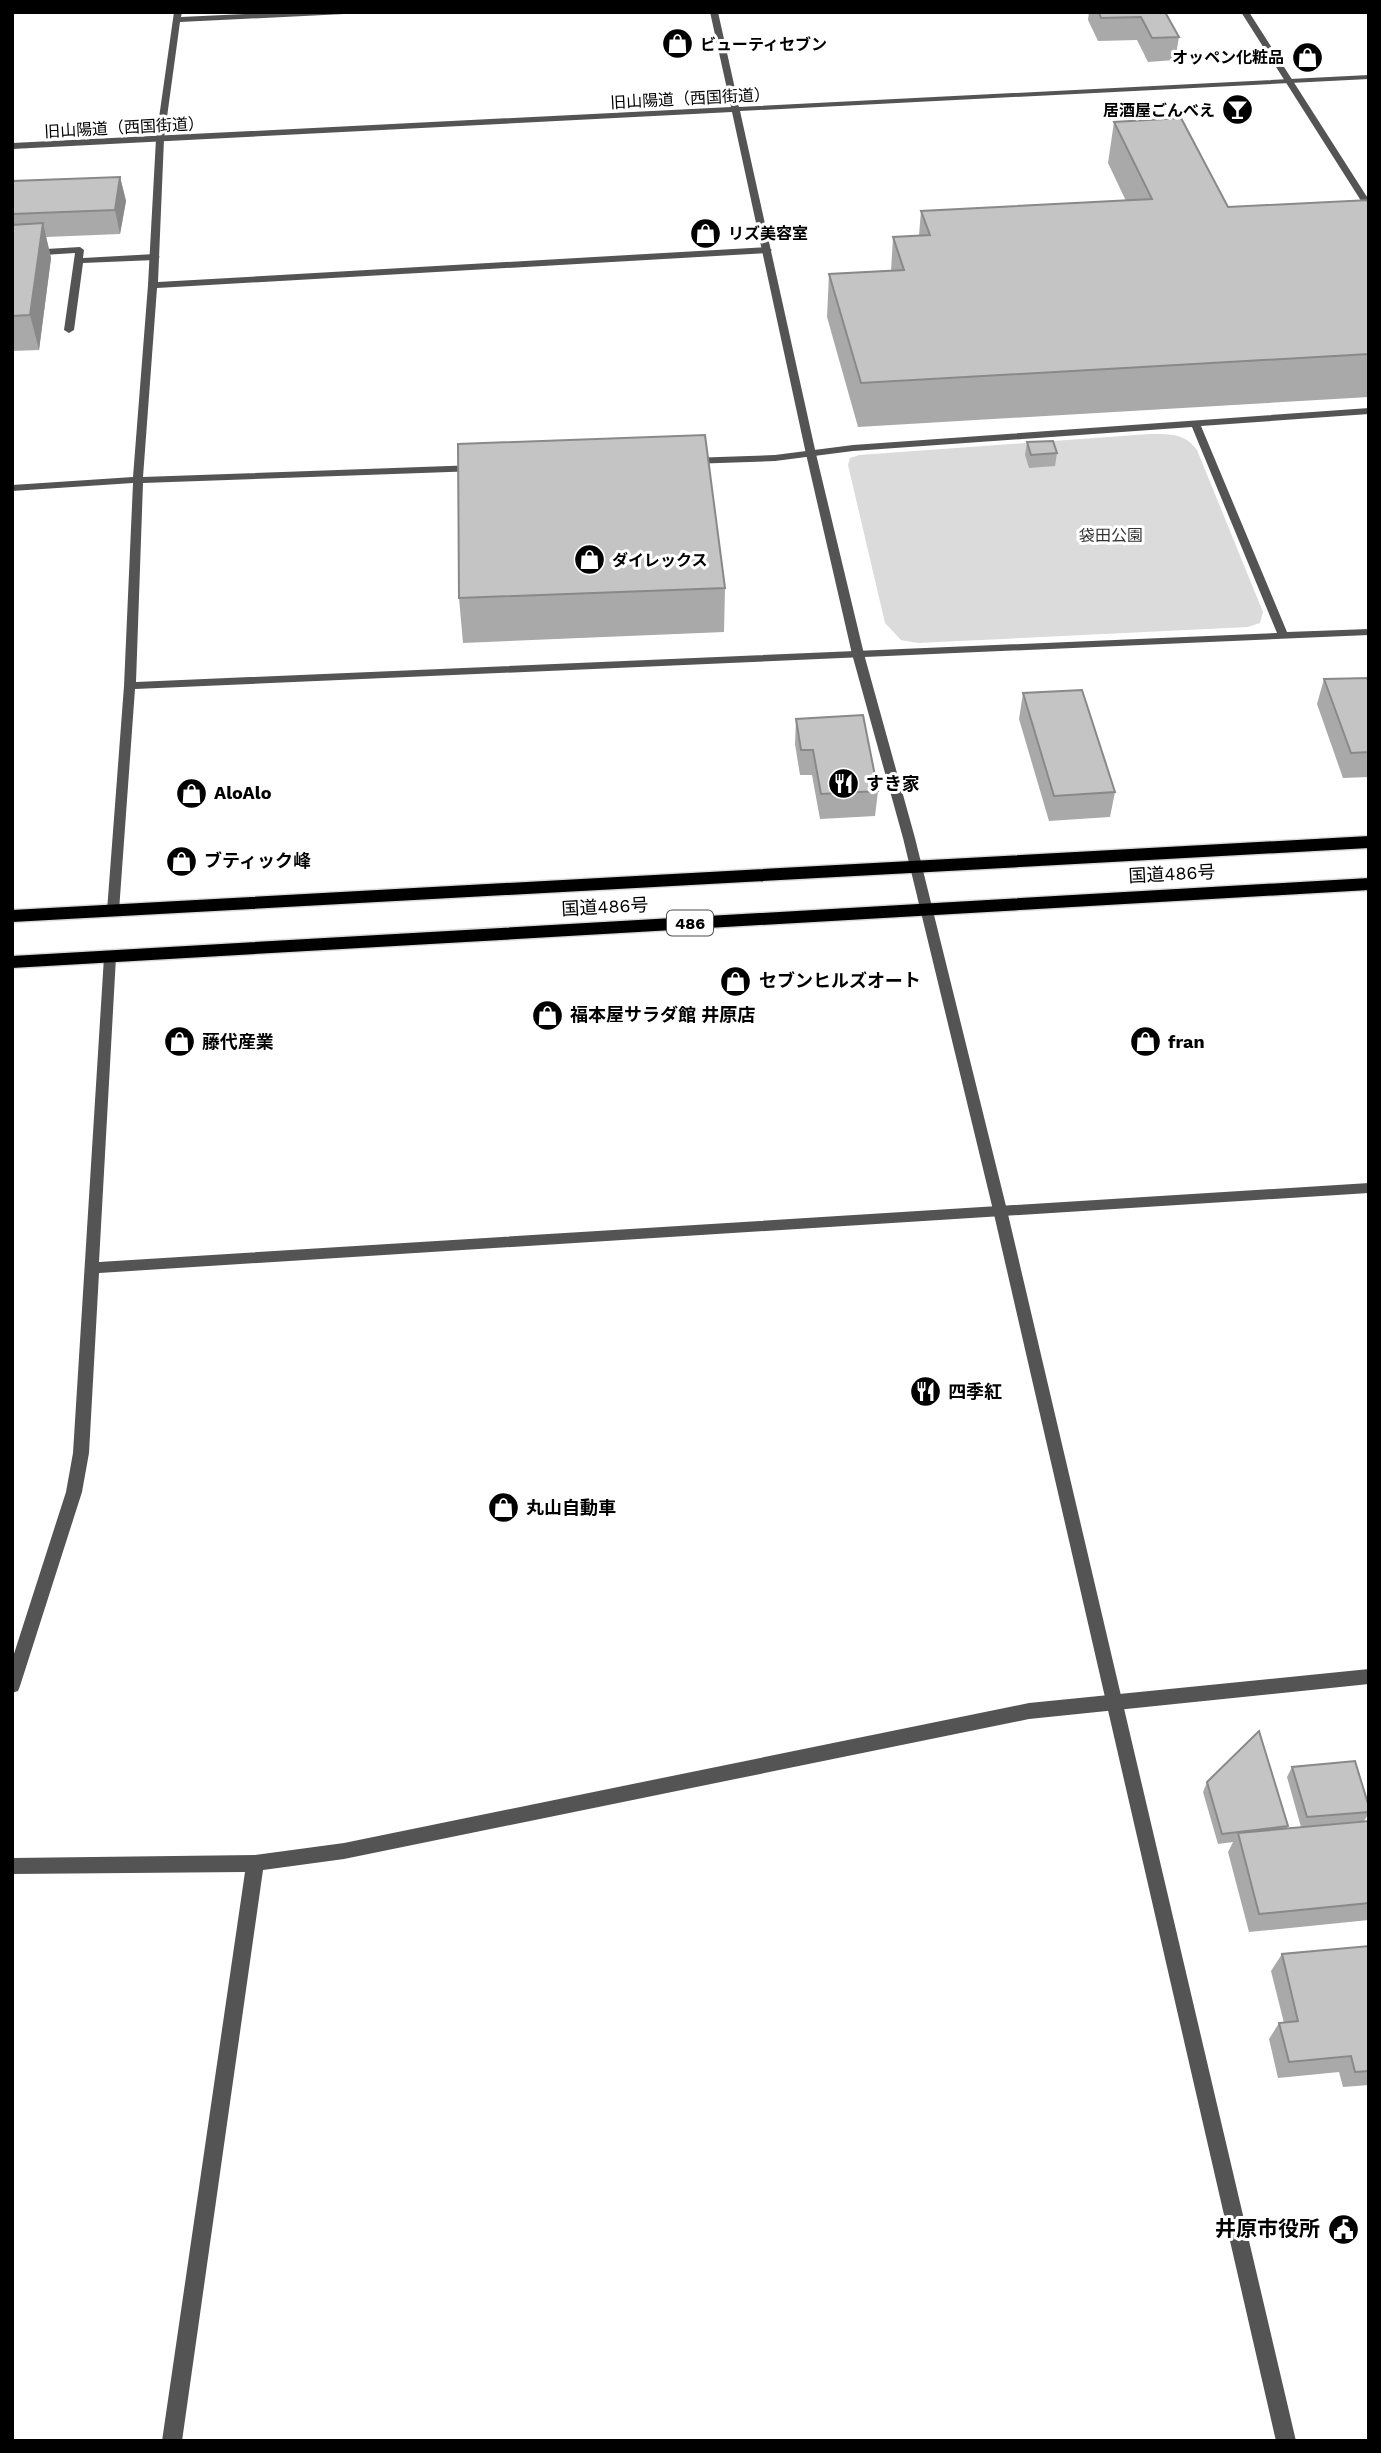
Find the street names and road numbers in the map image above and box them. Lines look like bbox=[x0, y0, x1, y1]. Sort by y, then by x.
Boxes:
street label: 旧山陽道（西国街道） bbox=[610, 85, 770, 112]
street label: 旧山陽道（西国街道） bbox=[44, 114, 204, 141]
street label: 国道486号 bbox=[1128, 861, 1216, 886]
street label: 国道486号 bbox=[561, 894, 649, 919]
road number: 486 bbox=[667, 911, 713, 936]

